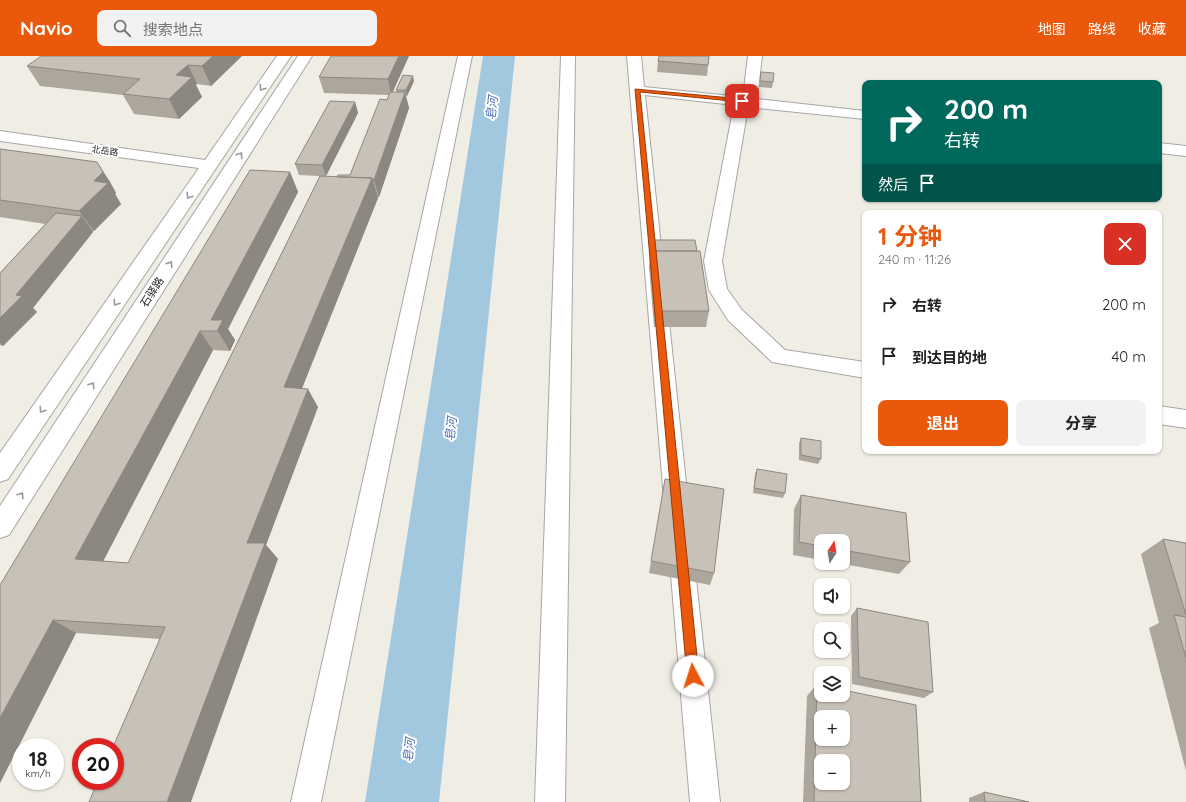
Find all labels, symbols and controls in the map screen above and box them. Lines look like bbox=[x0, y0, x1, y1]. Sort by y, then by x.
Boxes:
search box bbox=[97, 10, 377, 46]
text: Navio bbox=[20, 16, 73, 40]
icon: search bbox=[111, 17, 133, 39]
text: 搜索地点 bbox=[143, 20, 203, 39]
text: 地图 bbox=[1038, 20, 1066, 38]
text: 路线 bbox=[1088, 20, 1116, 38]
text: 收藏 bbox=[1138, 20, 1166, 38]
one-way arrow bbox=[259, 84, 267, 91]
pin bbox=[725, 84, 759, 118]
icon: arrive bbox=[731, 90, 753, 112]
text: 200 m bbox=[944, 91, 1028, 126]
water label: 皂河 bbox=[483, 93, 501, 121]
icon: right bbox=[878, 96, 930, 148]
text: 右转 bbox=[944, 129, 980, 152]
street label: 北岳路 bbox=[91, 143, 119, 158]
one-way arrow bbox=[235, 152, 243, 159]
icon: arrive bbox=[916, 172, 938, 194]
text: 然后 bbox=[878, 175, 908, 194]
one-way arrow bbox=[187, 191, 194, 198]
text: 1 分钟 bbox=[878, 221, 942, 251]
button: close bbox=[1104, 223, 1146, 265]
text: 240 m · 11:26 bbox=[878, 251, 951, 267]
one-way arrow bbox=[165, 262, 172, 269]
street label: 石驿路 bbox=[137, 274, 167, 310]
icon: right bbox=[878, 293, 900, 315]
text: 200 m bbox=[1102, 295, 1146, 314]
text: 右转 bbox=[912, 296, 942, 315]
one-way arrow bbox=[113, 299, 121, 306]
icon: arrive bbox=[878, 345, 900, 367]
text: 40 m bbox=[1111, 347, 1146, 366]
text: 到达目的地 bbox=[912, 348, 987, 367]
one-way arrow bbox=[87, 383, 94, 390]
button: 退出 bbox=[878, 400, 1008, 446]
button: 分享 bbox=[1016, 400, 1146, 446]
one-way arrow bbox=[39, 406, 47, 413]
water label: 皂河 bbox=[442, 414, 460, 442]
one-way arrow bbox=[16, 492, 24, 499]
north arrow bbox=[814, 534, 850, 570]
map controls bbox=[814, 534, 850, 790]
button: sound bbox=[814, 578, 850, 614]
button: search bbox=[814, 622, 850, 658]
position arrow bbox=[672, 655, 714, 697]
button: layers bbox=[814, 666, 850, 702]
button: + bbox=[814, 710, 850, 746]
water label: 皂河 bbox=[400, 735, 418, 763]
speed limit sign: 20 bbox=[72, 738, 124, 790]
text: 18 bbox=[29, 746, 47, 771]
button: − bbox=[814, 754, 850, 790]
text: km/h bbox=[25, 767, 51, 780]

